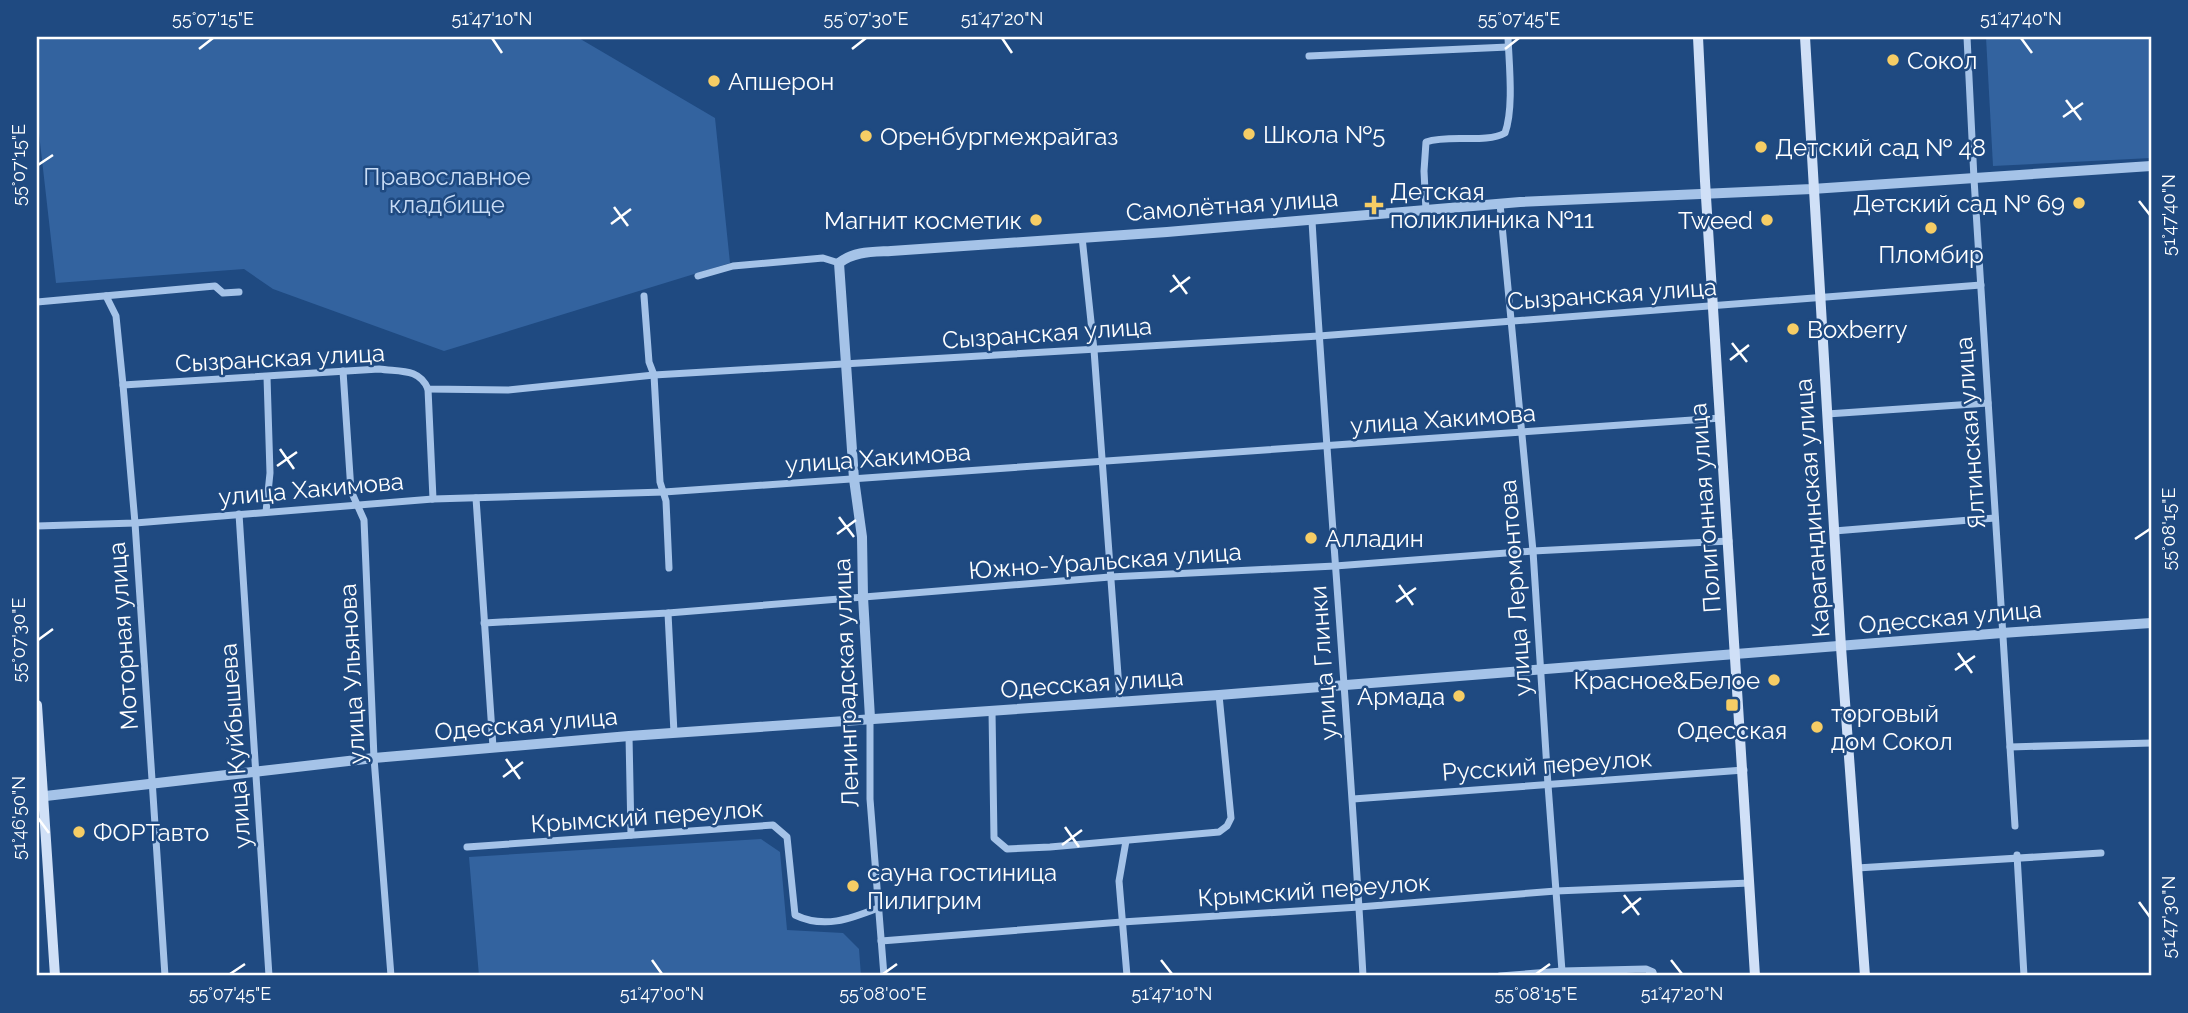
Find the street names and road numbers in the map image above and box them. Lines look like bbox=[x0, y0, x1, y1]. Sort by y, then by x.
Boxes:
street label: Самолётная улица bbox=[1125, 183, 1339, 227]
street label: Сызранская улица bbox=[1506, 272, 1718, 316]
street label: Сызранская улица bbox=[941, 311, 1153, 355]
street label: Ялтинская улица bbox=[1949, 336, 1991, 530]
street label: Сызранская улица bbox=[174, 338, 386, 378]
street label: Карагандинская улица bbox=[1788, 377, 1836, 639]
street label: улица Хакимова bbox=[1349, 398, 1537, 440]
street label: Полигонная улица bbox=[1683, 402, 1727, 614]
street label: улица Хакимова bbox=[784, 437, 972, 479]
street label: улица Хакимова bbox=[217, 466, 405, 512]
street label: улица Лермонтова bbox=[1493, 479, 1537, 697]
street label: Южно-Уральская улица bbox=[968, 537, 1242, 585]
street label: Моторная улица bbox=[102, 541, 144, 731]
street label: Ленинградская улица bbox=[827, 558, 865, 808]
street label: улица Ульянова bbox=[333, 583, 371, 765]
street label: улица Глинки bbox=[1303, 585, 1343, 741]
street label: Одесская улица bbox=[1857, 595, 2043, 639]
street label: улица Куйбышева bbox=[213, 642, 257, 850]
street label: Одесская улица bbox=[999, 662, 1185, 704]
street label: Одесская улица bbox=[433, 702, 619, 746]
street label: Русский переулок bbox=[1441, 743, 1653, 787]
street label: Крымский переулок bbox=[530, 793, 764, 839]
street label: Крымский переулок bbox=[1197, 867, 1431, 913]

